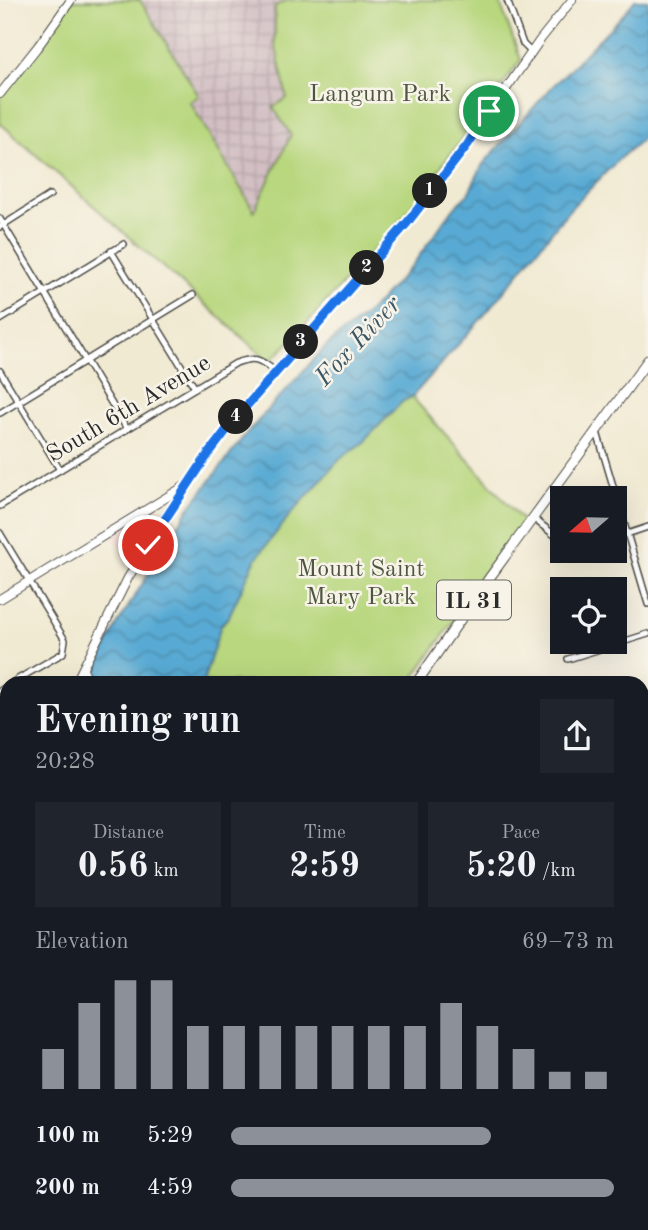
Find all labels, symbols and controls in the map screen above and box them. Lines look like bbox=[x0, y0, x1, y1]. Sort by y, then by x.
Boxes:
pin bbox=[459, 81, 519, 141]
park label: Langum Park bbox=[309, 83, 451, 107]
icon: arrive bbox=[470, 92, 508, 130]
pin: 1 bbox=[412, 174, 448, 208]
text: 1 bbox=[424, 181, 435, 200]
pin: 2 bbox=[350, 250, 384, 286]
text: 2 bbox=[361, 258, 372, 277]
water label: Fox River bbox=[310, 291, 407, 392]
pin: 3 bbox=[284, 324, 318, 360]
text: 3 bbox=[295, 332, 306, 351]
street label: South 6th Avenue bbox=[43, 352, 215, 468]
pin: 4 bbox=[218, 400, 254, 434]
text: 4 bbox=[230, 407, 241, 426]
north arrow bbox=[550, 486, 626, 564]
map controls bbox=[550, 486, 627, 654]
pin bbox=[118, 515, 178, 575]
icon: check bbox=[129, 526, 167, 564]
park label: Mount Saint Mary Park bbox=[297, 558, 425, 610]
button: locate bbox=[550, 577, 627, 654]
road number: IL 31 bbox=[437, 580, 511, 620]
button: share bbox=[540, 699, 614, 773]
text: Evening run bbox=[35, 703, 241, 741]
text: 20:28 bbox=[35, 750, 95, 773]
text: Distance bbox=[92, 824, 164, 843]
text: Time bbox=[303, 824, 346, 843]
text: Pace bbox=[502, 824, 540, 843]
text: 0.56 bbox=[78, 849, 148, 884]
text: 2:59 bbox=[289, 849, 360, 884]
text: 5:20 bbox=[466, 849, 537, 884]
text: km bbox=[148, 862, 179, 881]
text: /km bbox=[537, 862, 576, 881]
text: Elevation bbox=[35, 930, 129, 953]
text: 69–73 m bbox=[522, 930, 614, 953]
text: 100 m bbox=[35, 1124, 100, 1147]
text: 5:29 bbox=[147, 1124, 193, 1147]
text: 200 m bbox=[35, 1176, 100, 1199]
text: 4:59 bbox=[147, 1176, 193, 1199]

